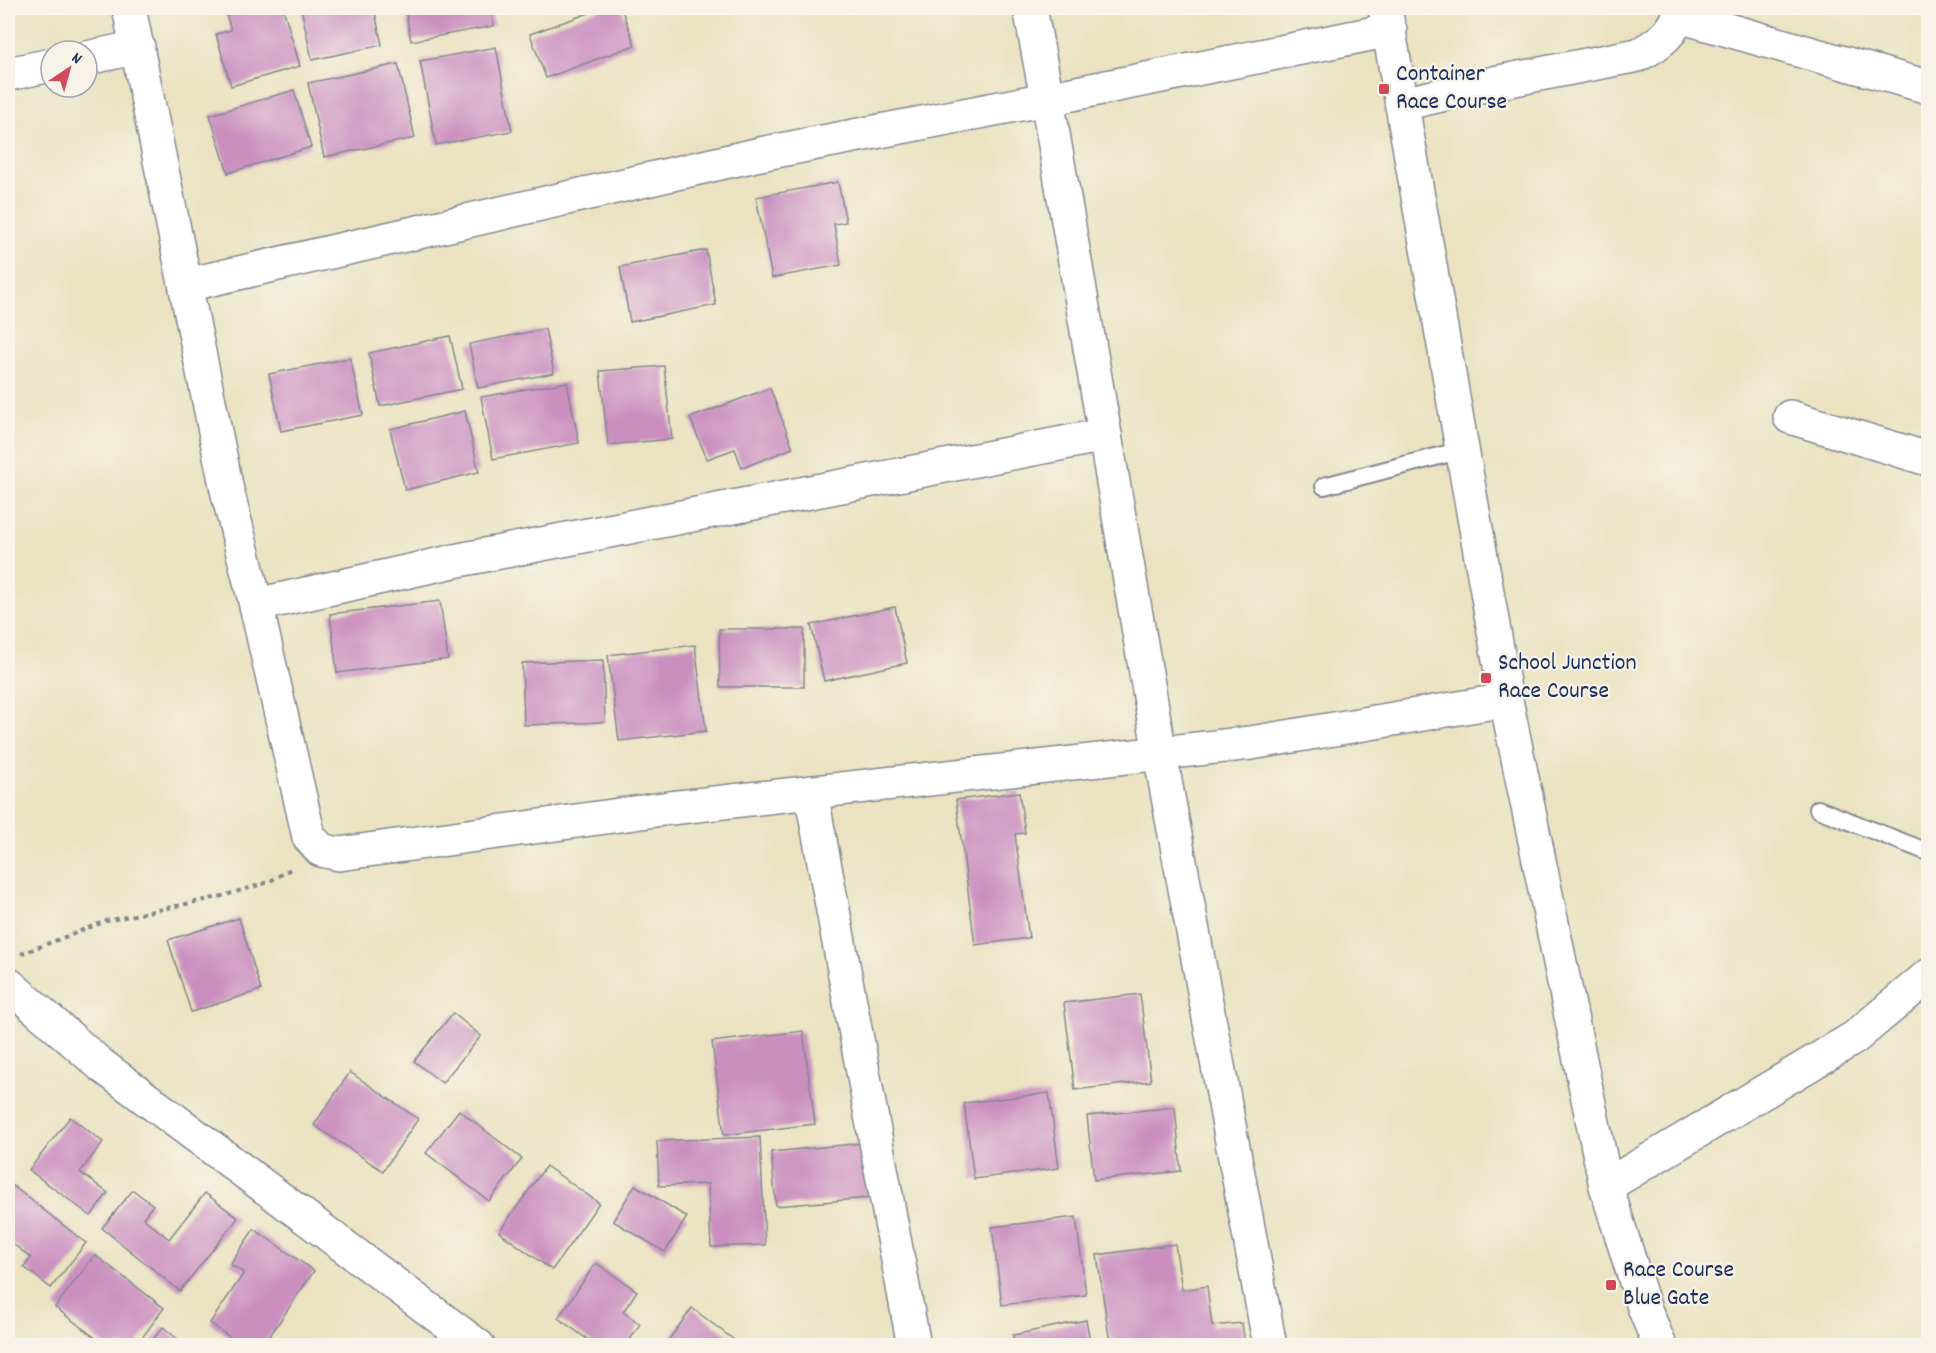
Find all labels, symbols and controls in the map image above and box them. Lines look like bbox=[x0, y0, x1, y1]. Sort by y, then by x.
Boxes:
north arrow bbox=[39, 39, 99, 99]
text: N bbox=[66, 47, 86, 71]
place label: Container Race Course bbox=[1396, 58, 1507, 120]
marker: Container Race Course bbox=[1377, 82, 1391, 96]
place label: School Junction Race Course bbox=[1498, 647, 1637, 709]
marker: School Junction Race Course bbox=[1479, 671, 1493, 685]
place label: Race Course Blue Gate bbox=[1623, 1254, 1734, 1316]
marker: Race Course Blue Gate bbox=[1604, 1278, 1618, 1292]

